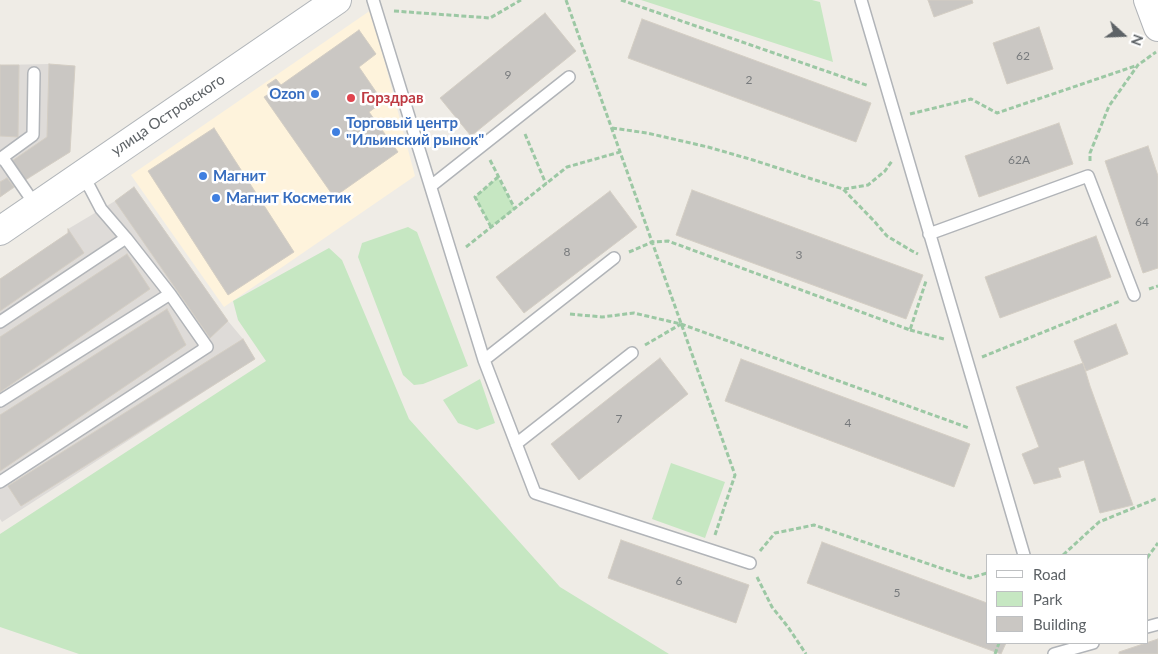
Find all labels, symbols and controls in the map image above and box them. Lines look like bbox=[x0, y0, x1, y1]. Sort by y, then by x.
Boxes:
north arrow bbox=[1098, 10, 1148, 60]
text: N bbox=[1128, 32, 1147, 48]
house number: 62 bbox=[1016, 49, 1030, 63]
house number: 9 bbox=[505, 68, 511, 82]
street label: улица Островского bbox=[108, 70, 228, 160]
house number: 2 bbox=[746, 73, 752, 87]
place label: Ozon bbox=[269, 85, 305, 103]
marker: Ozon bbox=[309, 88, 321, 100]
place label: Горздрав bbox=[361, 89, 423, 107]
marker: Горздрав bbox=[345, 92, 357, 104]
place label: Торговый центр "Ильинский рынок" bbox=[346, 114, 484, 149]
marker: Торговый центр "Ильинский рынок" bbox=[330, 126, 342, 138]
house number: 62А bbox=[1008, 153, 1030, 167]
place label: Магнит bbox=[213, 167, 266, 185]
marker: Магнит bbox=[197, 170, 209, 182]
place label: Магнит Косметик bbox=[226, 189, 352, 207]
marker: Магнит Косметик bbox=[210, 192, 222, 204]
house number: 64 bbox=[1135, 215, 1149, 229]
house number: 8 bbox=[564, 245, 570, 259]
house number: 3 bbox=[796, 248, 802, 262]
house number: 7 bbox=[616, 412, 622, 426]
house number: 4 bbox=[845, 416, 851, 430]
legend bbox=[986, 554, 1148, 644]
text: Road bbox=[1033, 565, 1066, 583]
house number: 6 bbox=[676, 574, 682, 588]
house number: 5 bbox=[894, 586, 900, 600]
text: Park bbox=[1033, 590, 1062, 608]
text: Building bbox=[1033, 615, 1086, 633]

